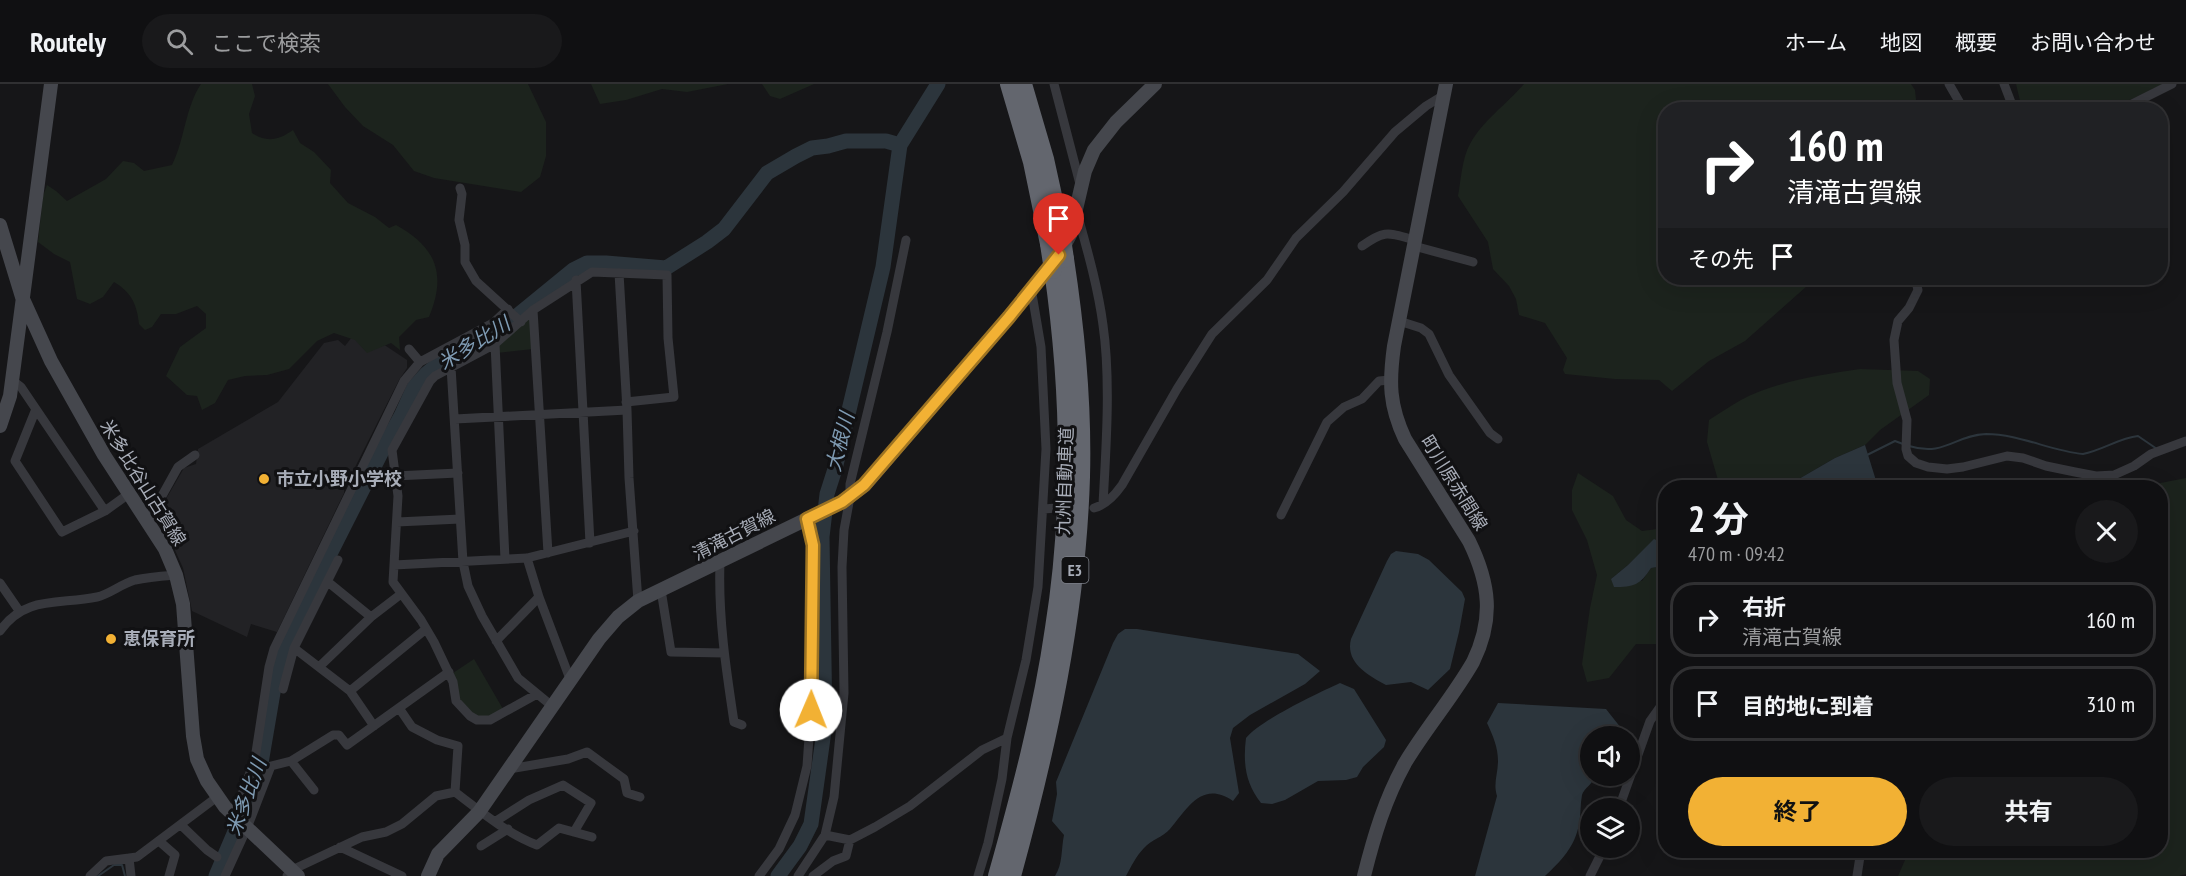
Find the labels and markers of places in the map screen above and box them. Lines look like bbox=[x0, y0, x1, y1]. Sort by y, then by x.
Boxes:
pin bbox=[1033, 193, 1084, 255]
place label: 市立小野小学校 bbox=[276, 467, 402, 490]
marker: 市立小野小学校 bbox=[257, 472, 271, 486]
place label: 恵保育所 bbox=[123, 627, 195, 650]
marker: 恵保育所 bbox=[104, 632, 118, 646]

